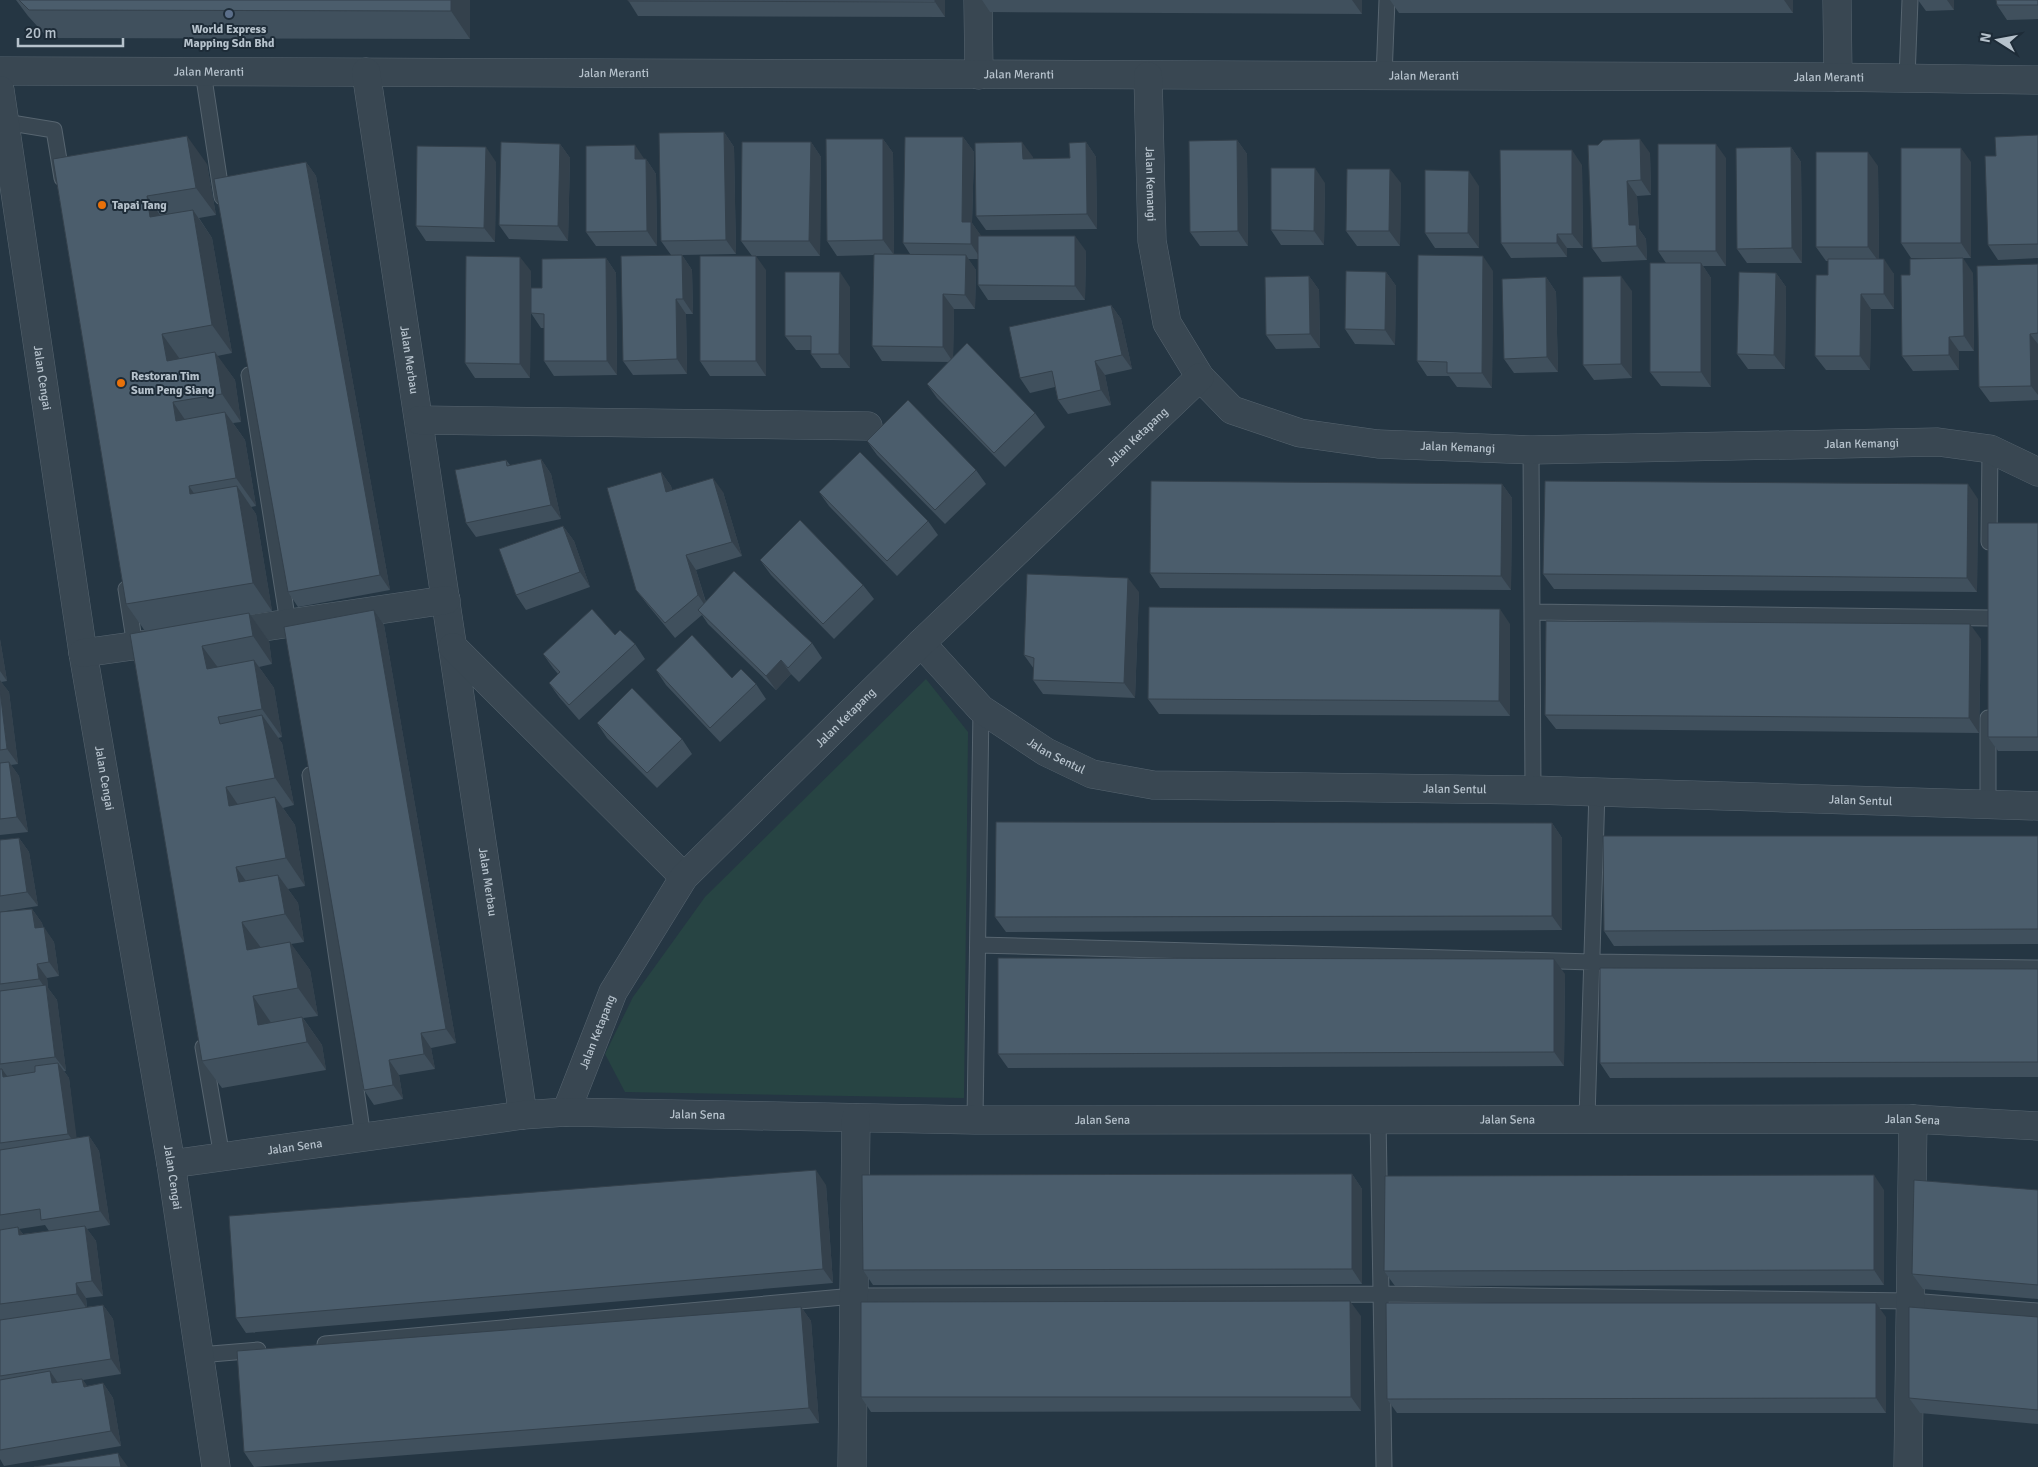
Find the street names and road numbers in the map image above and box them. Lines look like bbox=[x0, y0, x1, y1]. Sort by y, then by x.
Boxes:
street label: Jalan Meranti bbox=[174, 65, 244, 80]
street label: Jalan Meranti bbox=[579, 66, 649, 81]
street label: Jalan Meranti bbox=[984, 67, 1054, 82]
street label: Jalan Meranti bbox=[1389, 69, 1459, 84]
street label: Jalan Meranti bbox=[1794, 70, 1864, 86]
street label: Jalan Kemangi bbox=[1142, 146, 1159, 222]
street label: Jalan Merbau bbox=[396, 325, 421, 395]
street label: Jalan Cengai bbox=[30, 344, 54, 411]
street label: Jalan Ketapang bbox=[1104, 405, 1171, 470]
street label: Jalan Kemangi bbox=[1824, 436, 1899, 452]
street label: Jalan Kemangi bbox=[1420, 439, 1495, 457]
street label: Jalan Ketapang bbox=[813, 685, 879, 751]
street label: Jalan Sentul bbox=[1024, 735, 1088, 778]
street label: Jalan Cengai bbox=[91, 745, 117, 812]
street label: Jalan Sentul bbox=[1423, 782, 1487, 797]
street label: Jalan Sentul bbox=[1829, 792, 1893, 809]
street label: Jalan Merbau bbox=[475, 847, 500, 917]
street label: Jalan Ketapang bbox=[577, 993, 619, 1071]
street label: Jalan Sena bbox=[670, 1107, 725, 1123]
street label: Jalan Sena bbox=[1480, 1112, 1535, 1127]
street label: Jalan Sena bbox=[1885, 1112, 1940, 1129]
street label: Jalan Sena bbox=[1075, 1113, 1130, 1128]
street label: Jalan Sena bbox=[266, 1136, 323, 1159]
street label: Jalan Cengai bbox=[160, 1144, 185, 1211]

